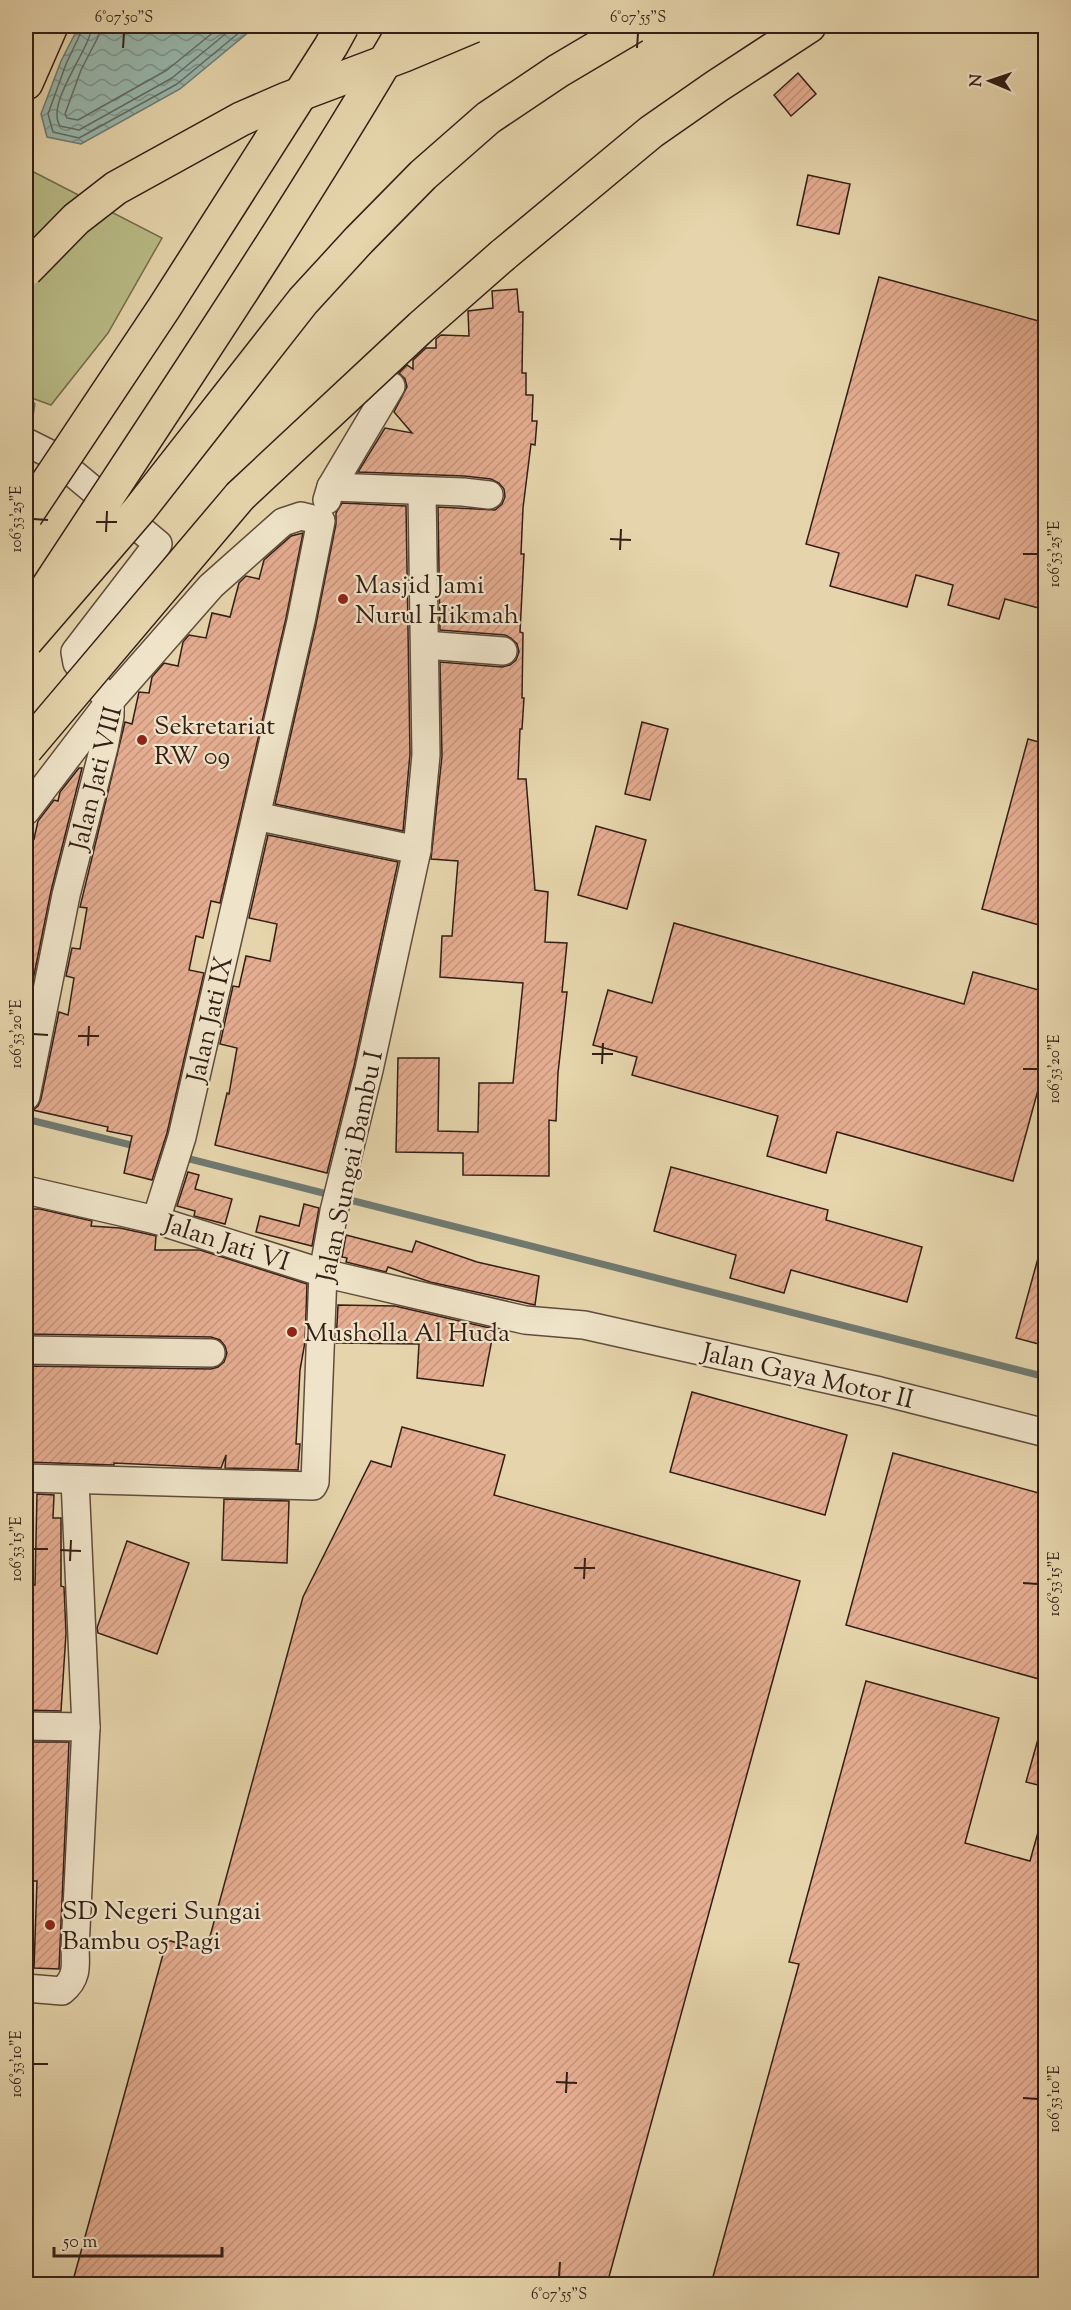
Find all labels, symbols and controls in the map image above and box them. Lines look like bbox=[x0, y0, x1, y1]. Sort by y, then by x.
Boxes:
text: 6°07'50"S bbox=[95, 8, 153, 29]
text: 6°07'55"S bbox=[610, 8, 666, 29]
north arrow bbox=[960, 51, 1020, 111]
text: N bbox=[966, 74, 989, 87]
text: 106°53'25"E bbox=[7, 486, 28, 552]
text: 106°53'25"E bbox=[1045, 521, 1066, 587]
place label: Masjid Jami Nurul Hikmah bbox=[355, 568, 519, 635]
marker: Masjid Jami Nurul Hikmah bbox=[336, 592, 350, 606]
street label: Jalan Jati VIII bbox=[61, 702, 133, 856]
place label: Sekretariat RW 09 bbox=[154, 709, 275, 776]
marker: Sekretariat RW 09 bbox=[135, 733, 149, 747]
street label: Jalan Jati IX bbox=[178, 953, 244, 1088]
text: 106°53'20"E bbox=[7, 999, 28, 1069]
text: 106°53'20"E bbox=[1045, 1034, 1066, 1104]
street label: Jalan Sungai Bambu I bbox=[308, 1047, 394, 1288]
street label: Jalan Jati VI bbox=[157, 1206, 294, 1282]
place label: Musholla Al Huda bbox=[304, 1316, 510, 1353]
marker: Musholla Al Huda bbox=[285, 1325, 299, 1339]
street label: Jalan Gaya Motor II bbox=[696, 1335, 917, 1420]
text: 106°53'15"E bbox=[7, 1517, 28, 1581]
text: 106°53'15"E bbox=[1045, 1552, 1066, 1616]
place label: SD Negeri Sungai Bambu 05 Pagi bbox=[62, 1894, 261, 1961]
marker: SD Negeri Sungai Bambu 05 Pagi bbox=[43, 1918, 57, 1932]
text: 106°53'10"E bbox=[7, 2030, 28, 2098]
text: 106°53'10"E bbox=[1045, 2065, 1066, 2133]
scale bar bbox=[54, 2220, 222, 2258]
text: 50 m bbox=[62, 2230, 98, 2256]
text: 6°07'55"S bbox=[531, 2285, 587, 2306]

